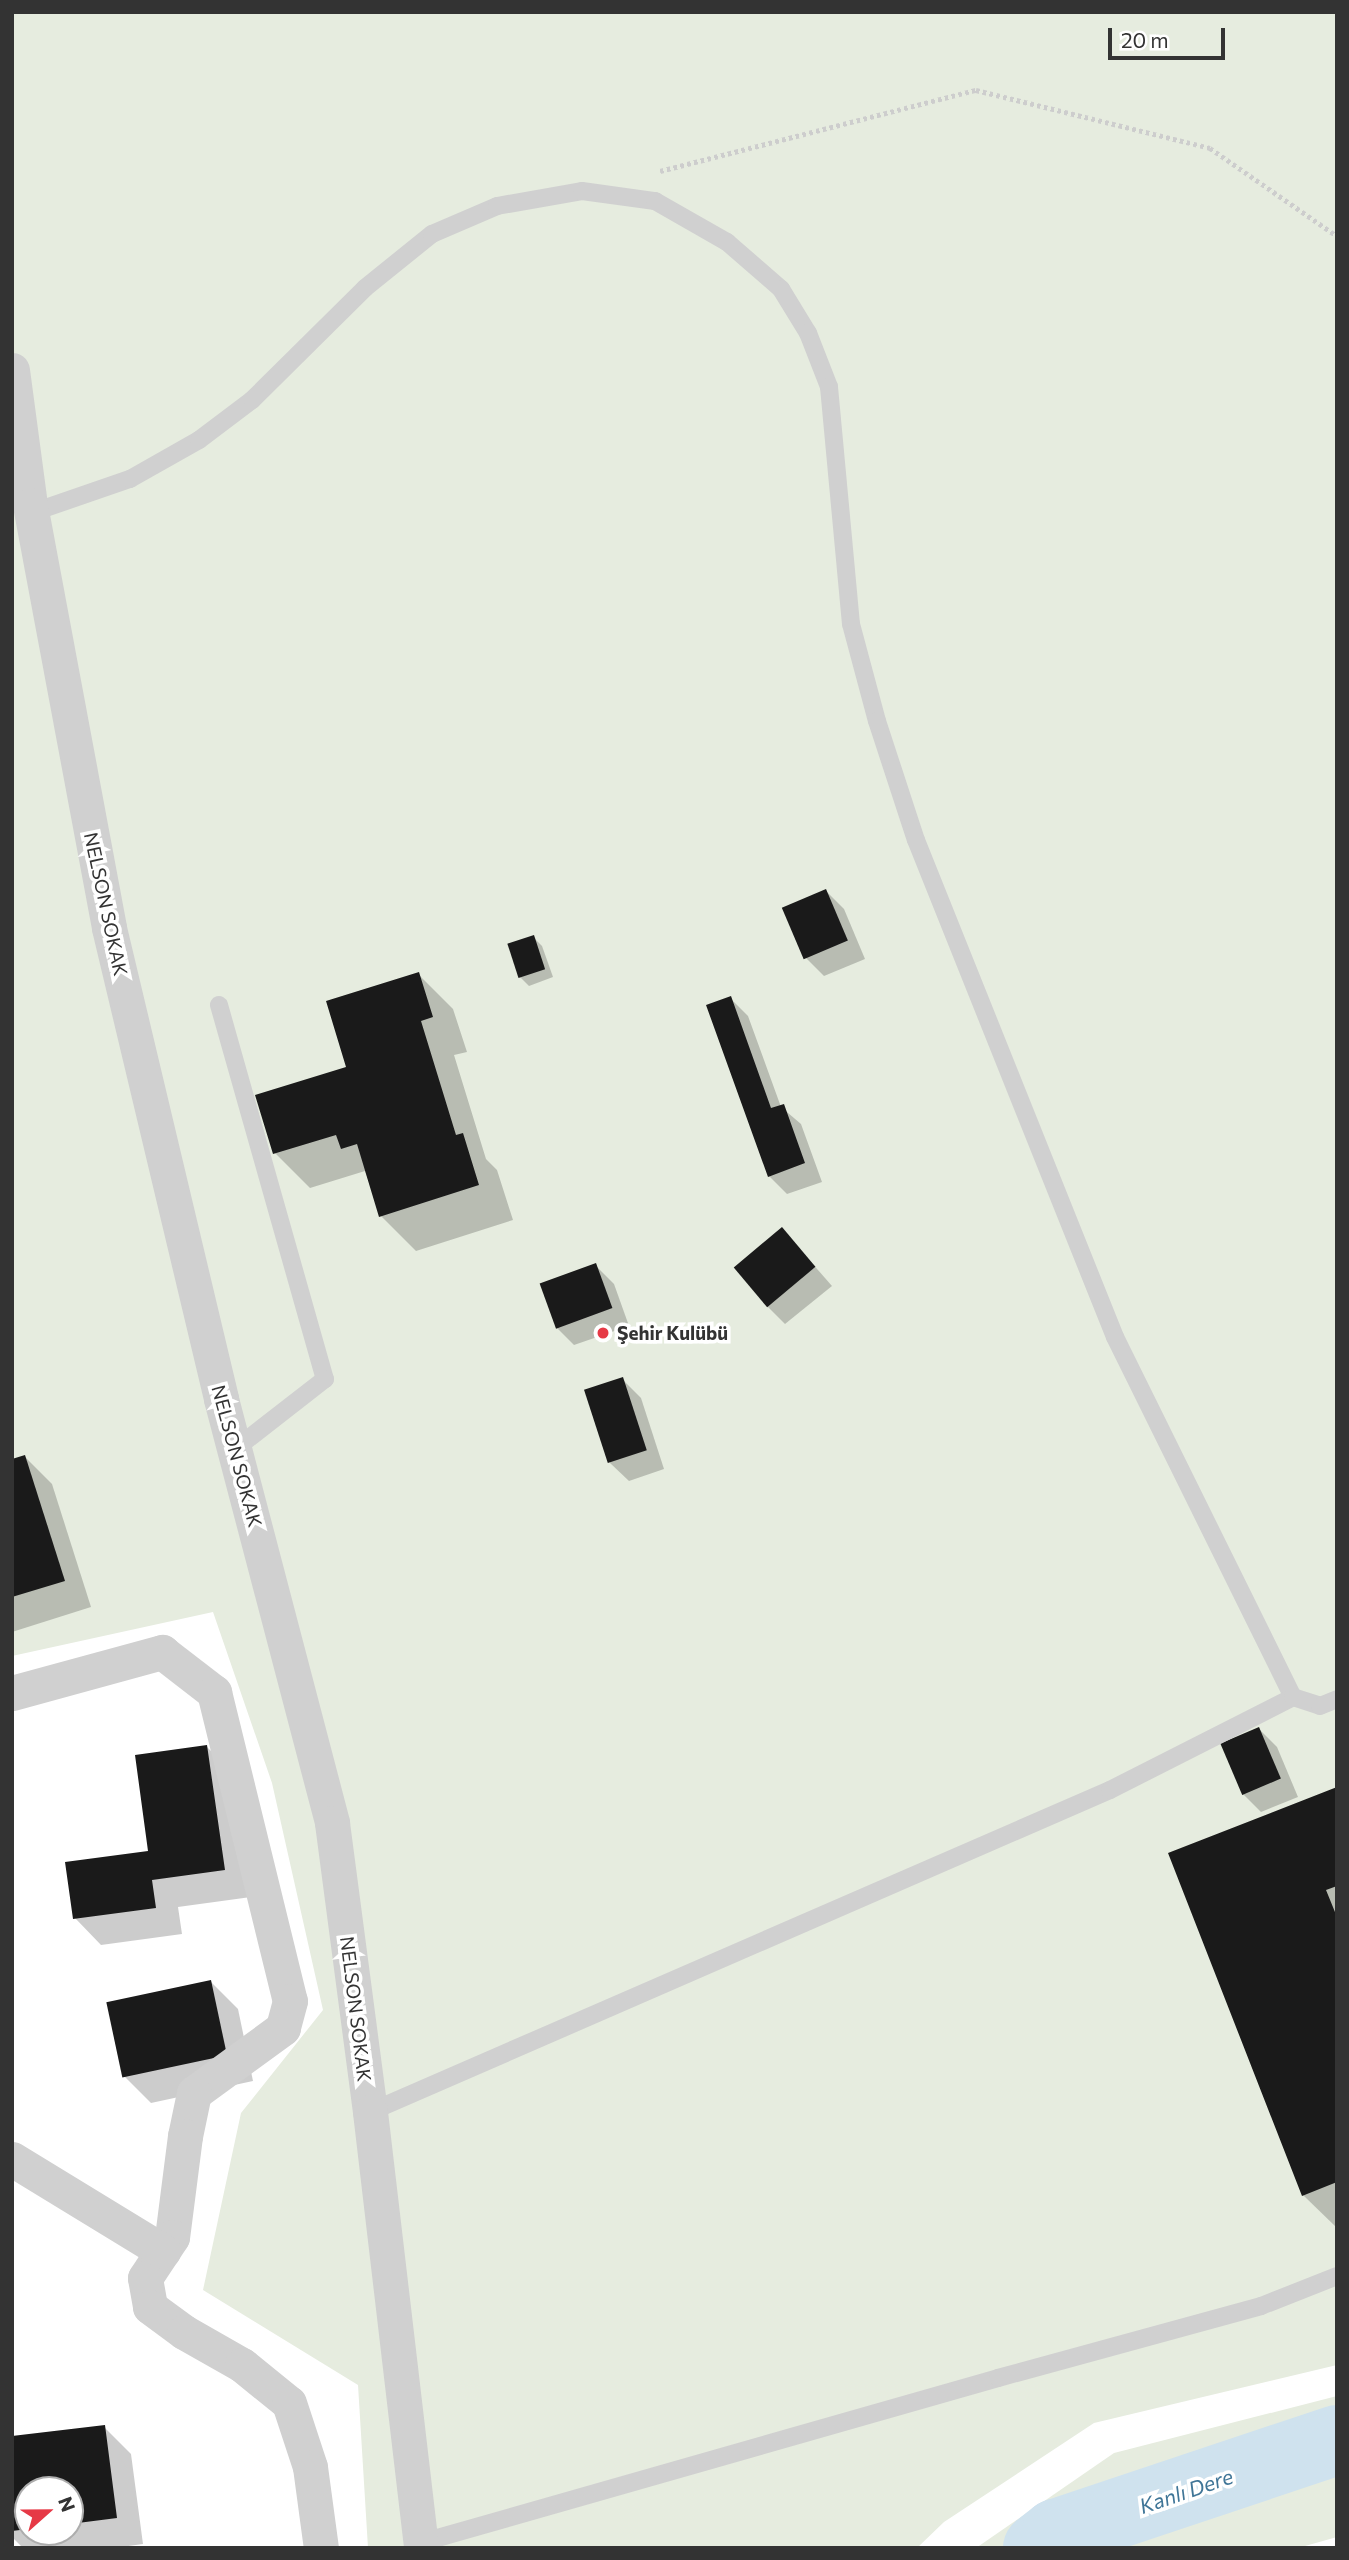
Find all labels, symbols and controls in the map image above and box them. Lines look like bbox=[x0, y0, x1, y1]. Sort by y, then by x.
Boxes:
scale bar bbox=[1111, 14, 1228, 58]
text: 20 m bbox=[1121, 27, 1169, 52]
street label: NELSON SOKAK bbox=[80, 830, 132, 978]
place label: Şehir Kulübü bbox=[617, 1322, 728, 1344]
marker: Şehir Kulübü bbox=[595, 1325, 611, 1341]
street label: NELSON SOKAK bbox=[207, 1382, 267, 1530]
street label: NELSON SOKAK bbox=[336, 1935, 376, 2083]
water label: Kanlı Dere bbox=[1136, 2463, 1236, 2519]
north arrow bbox=[14, 2476, 84, 2546]
text: N bbox=[54, 2493, 80, 2515]

